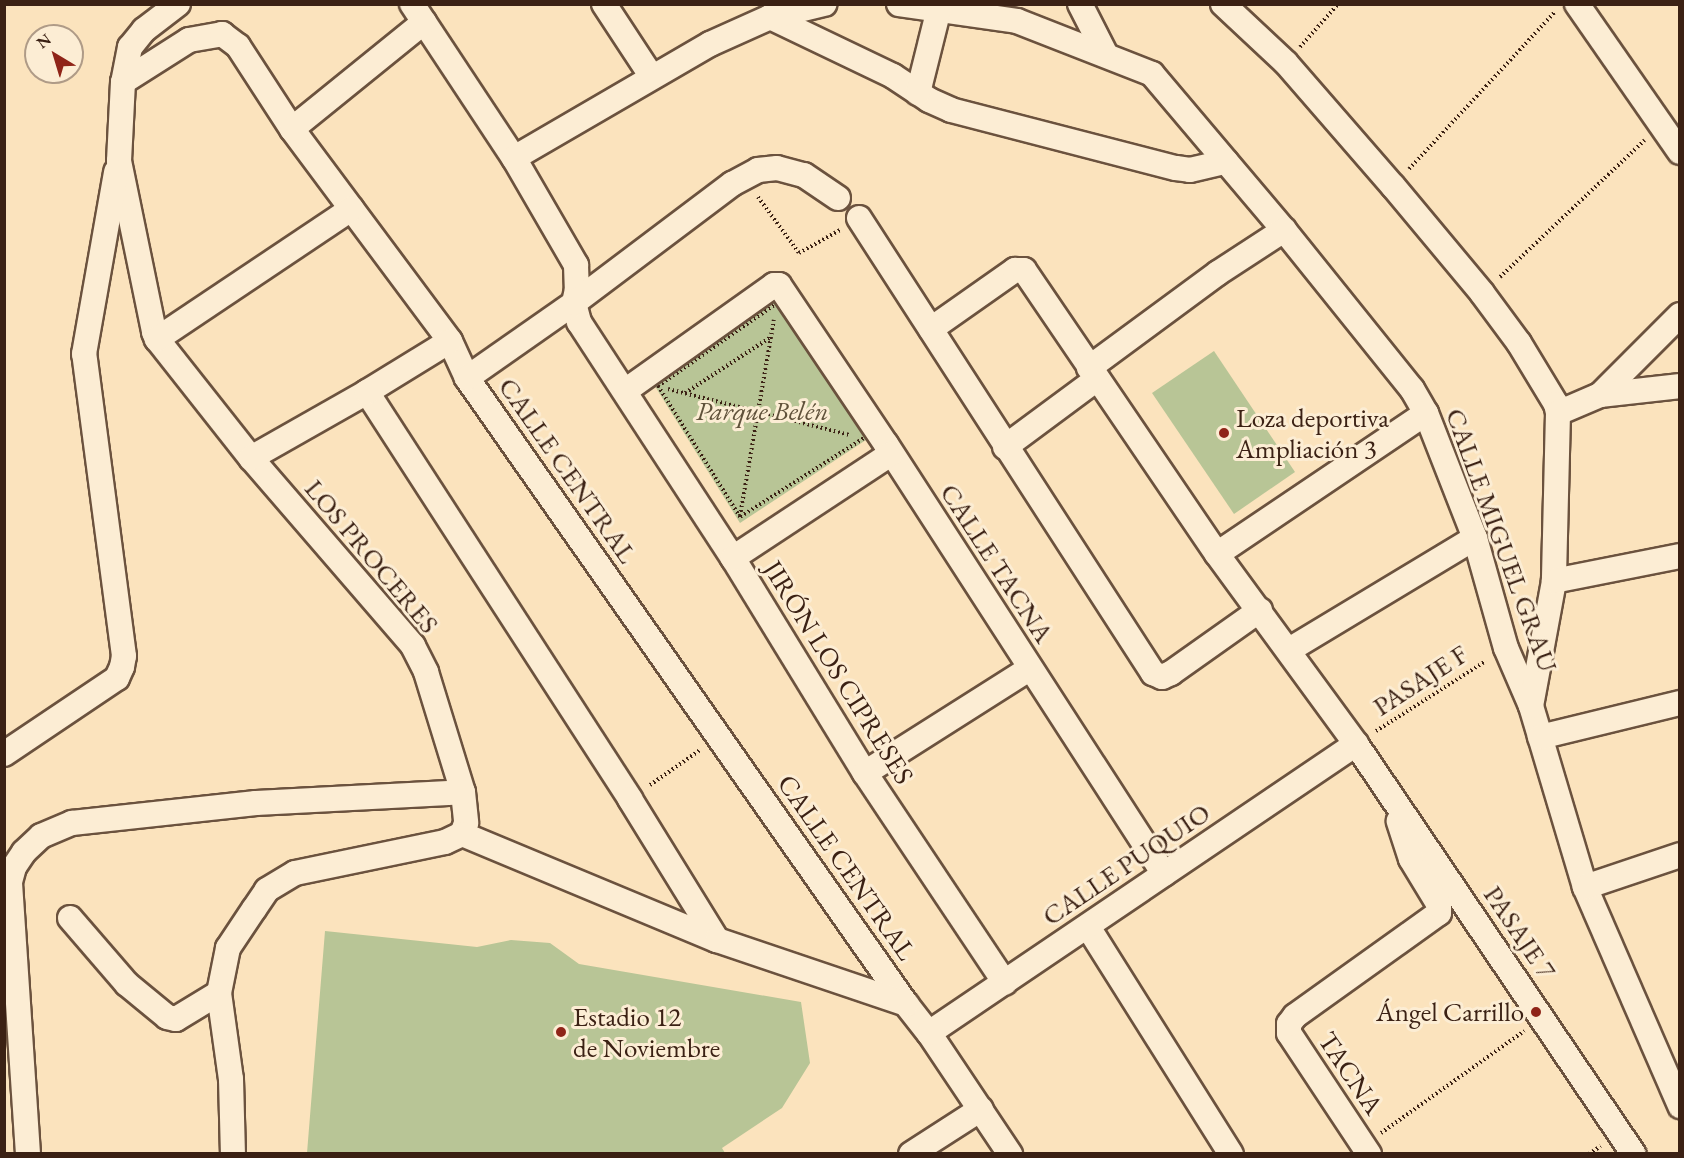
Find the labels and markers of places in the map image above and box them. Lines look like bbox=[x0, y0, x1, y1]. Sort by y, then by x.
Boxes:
place label: Loza deportiva Ampliación 3 bbox=[1236, 401, 1389, 464]
marker: Loza deportiva Ampliación 3 bbox=[1217, 426, 1231, 440]
place label: Ángel Carrillo bbox=[1376, 996, 1524, 1028]
place label: Estadio 12 de Noviembre bbox=[573, 1000, 720, 1063]
marker: Ángel Carrillo bbox=[1529, 1005, 1543, 1019]
marker: Estadio 12 de Noviembre bbox=[554, 1025, 568, 1039]

